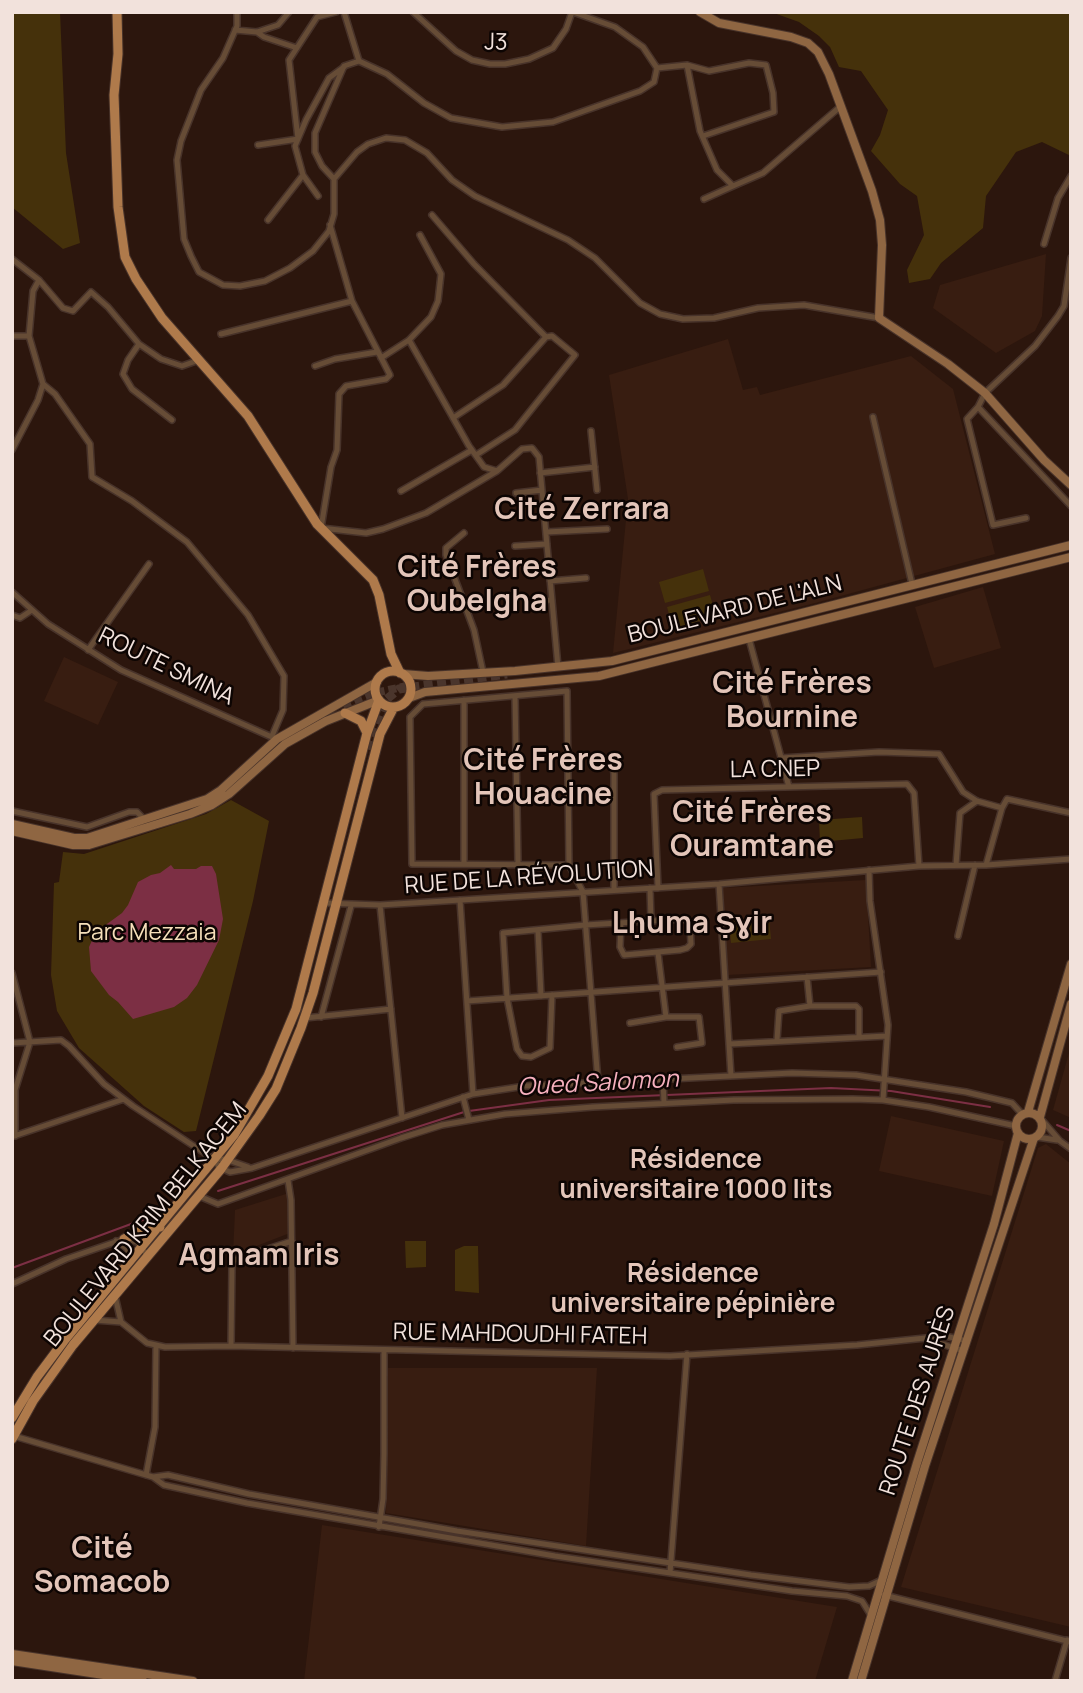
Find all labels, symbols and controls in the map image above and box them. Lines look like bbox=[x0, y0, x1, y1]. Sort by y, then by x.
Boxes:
street label: J3 bbox=[484, 29, 508, 57]
district label: Cité Zerrara bbox=[494, 493, 670, 529]
district label: Cité Frères Oubelgha bbox=[397, 551, 557, 622]
street label: BOULEVARD DE L'ALN bbox=[625, 570, 845, 650]
street label: ROUTE SMINA bbox=[93, 622, 239, 712]
district label: Cité Frères Bournine bbox=[712, 667, 872, 738]
district label: Cité Frères Houacine bbox=[463, 744, 623, 814]
street label: LA CNEP bbox=[730, 755, 820, 785]
district label: Cité Frères Ouramtane bbox=[670, 796, 834, 866]
street label: RUE DE LA RÉVOLUTION bbox=[404, 856, 654, 900]
district label: Lḥuma Ṣɣir bbox=[613, 907, 771, 943]
park label: Parc Mezzaia bbox=[78, 920, 216, 948]
water label: Oued Salomon bbox=[517, 1065, 679, 1103]
street label: BOULEVARD KRIM BELKACEM bbox=[39, 1097, 253, 1353]
district label: Résidence universitaire 1000 lits bbox=[560, 1145, 832, 1206]
district label: Agmam Iris bbox=[179, 1239, 339, 1275]
district label: Résidence universitaire pépinière bbox=[551, 1259, 835, 1320]
street label: ROUTE DES AURÈS bbox=[874, 1303, 962, 1499]
street label: RUE MAHDOUDHI FATEH bbox=[393, 1319, 647, 1351]
district label: Cité Somacob bbox=[34, 1532, 170, 1602]

